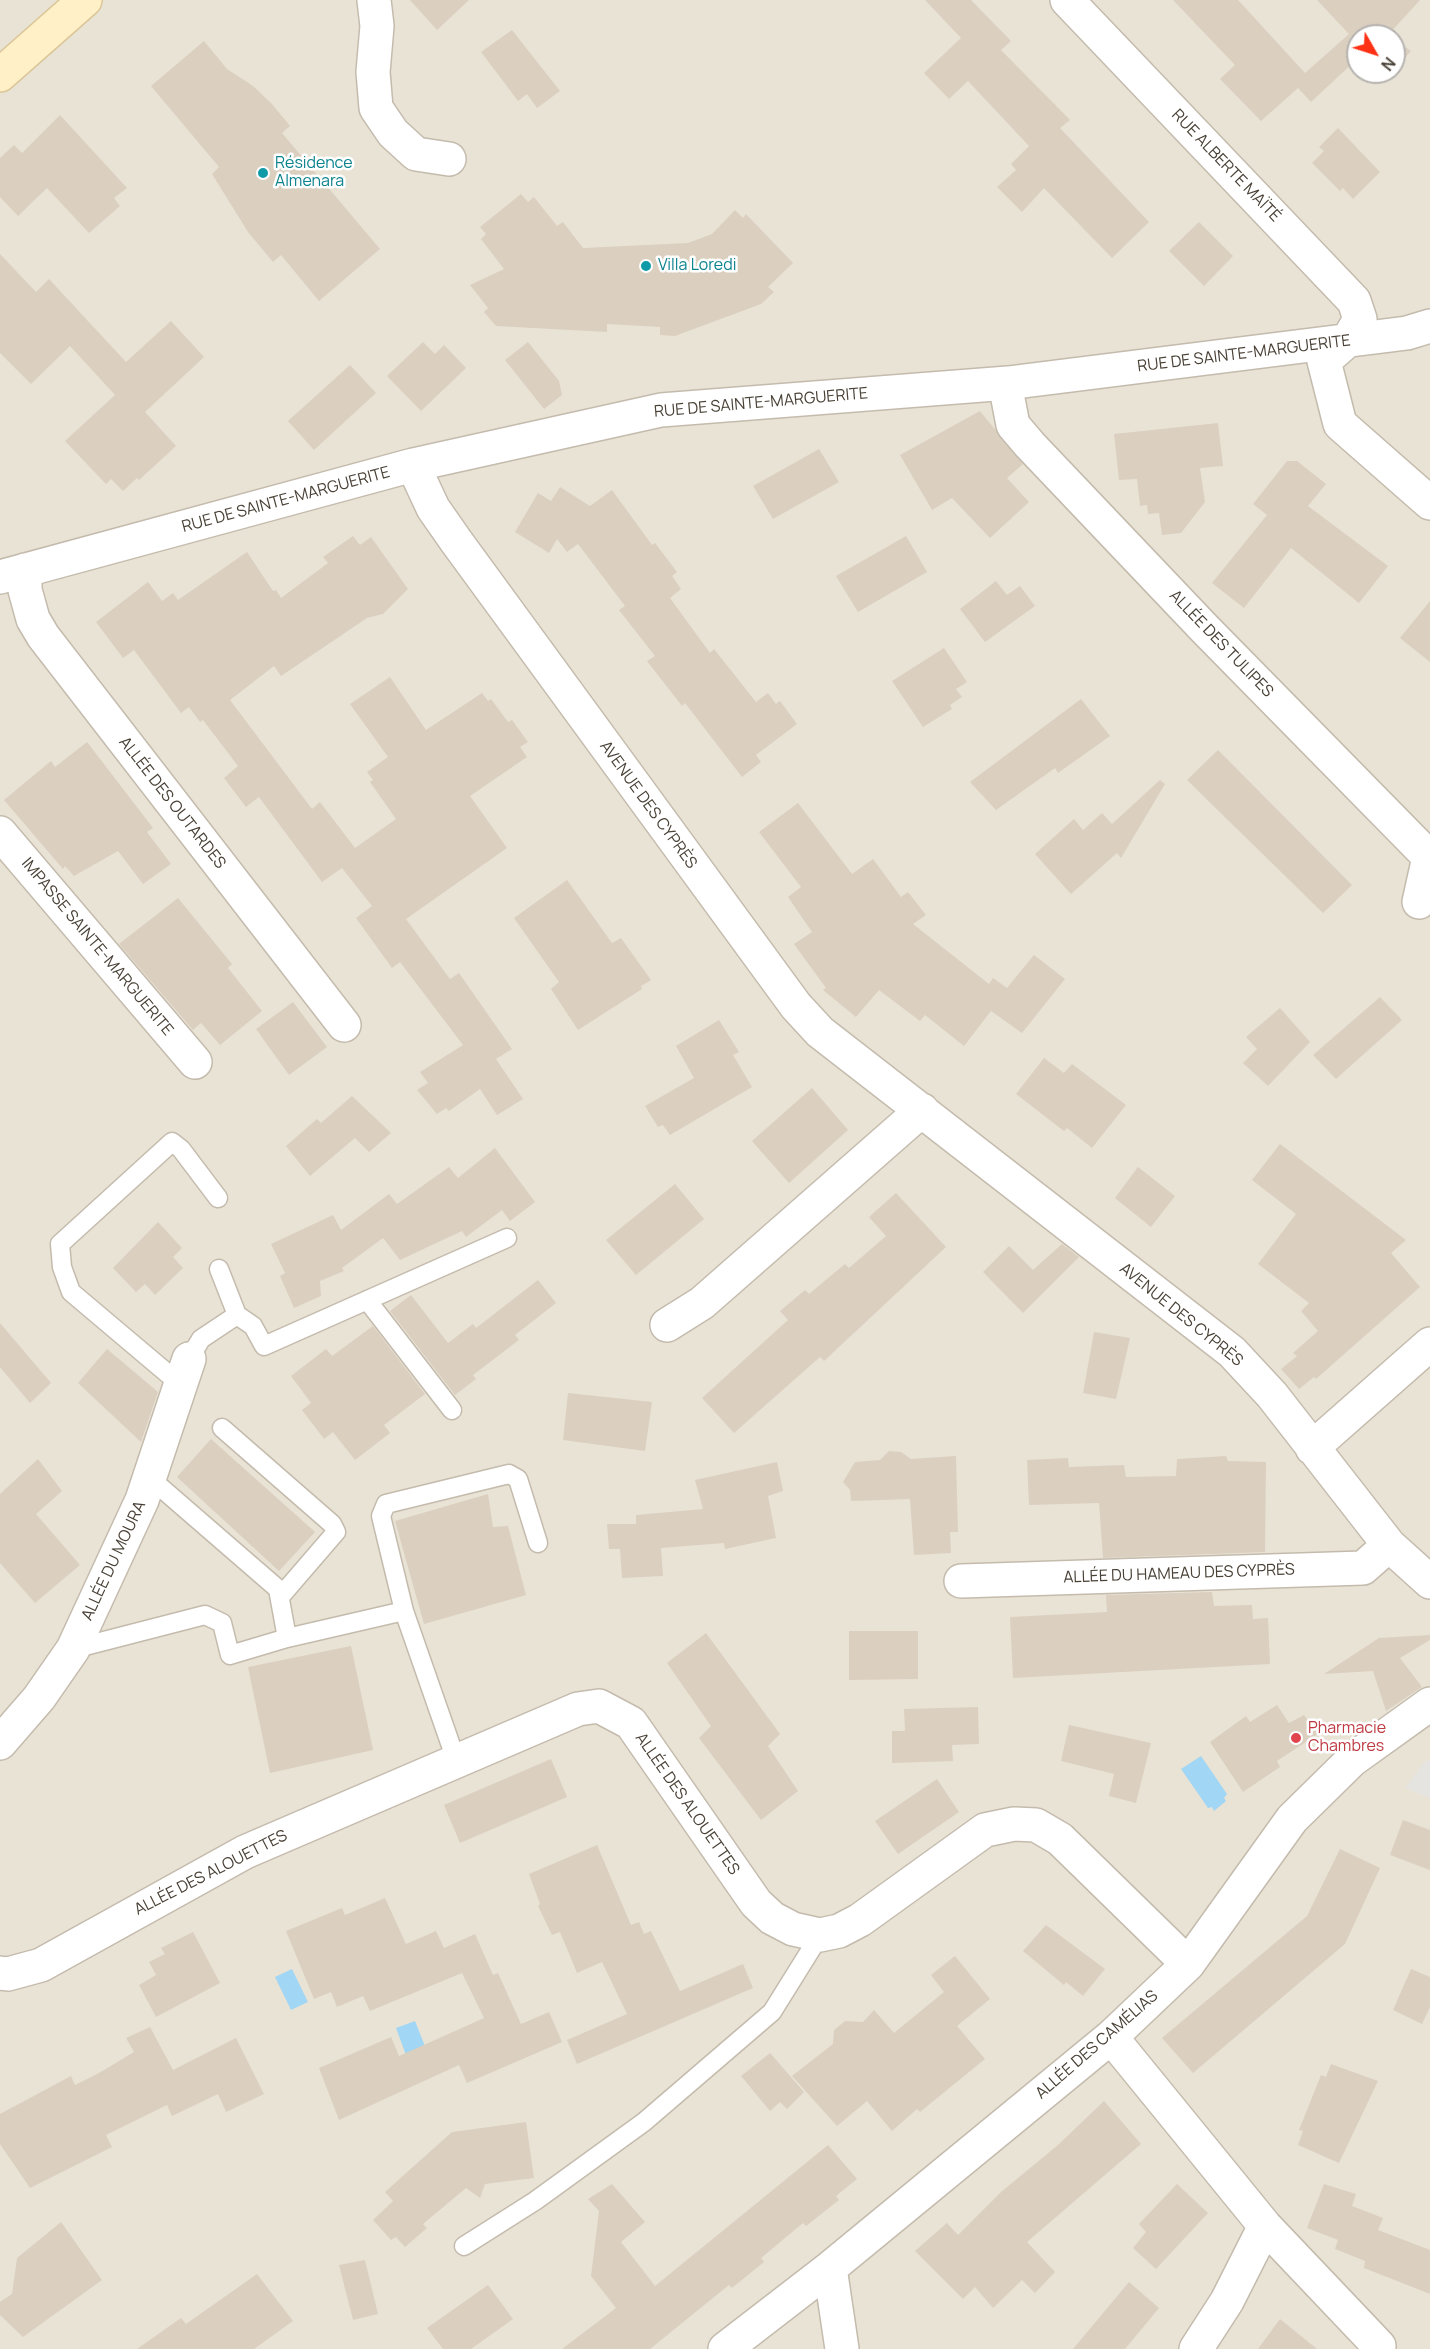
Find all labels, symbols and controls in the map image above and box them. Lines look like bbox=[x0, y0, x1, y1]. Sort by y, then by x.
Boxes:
north arrow bbox=[1346, 24, 1406, 84]
text: N bbox=[1376, 53, 1401, 75]
street label: RUE ALBERTE MAÏTÉ bbox=[1167, 106, 1285, 226]
place label: Résidence Almenara bbox=[275, 154, 353, 192]
marker: Résidence Almenara bbox=[256, 166, 270, 180]
place label: Villa Loredi bbox=[658, 256, 736, 276]
marker: Villa Loredi bbox=[639, 259, 653, 273]
street label: RUE DE SAINTE-MARGUERITE bbox=[1136, 331, 1352, 377]
street label: RUE DE SAINTE-MARGUERITE bbox=[653, 384, 869, 422]
street label: RUE DE SAINTE-MARGUERITE bbox=[180, 463, 392, 537]
street label: ALLÉE DES TULIPES bbox=[1165, 587, 1277, 701]
street label: ALLÉE DES OUTARDES bbox=[115, 733, 229, 873]
street label: AVENUE DES CYPRÈS bbox=[595, 737, 701, 873]
street label: IMPASSE SAINTE-MARGUERITE bbox=[17, 854, 177, 1040]
street label: AVENUE DES CYPRÈS bbox=[1116, 1259, 1246, 1371]
street label: ALLÉE DU MOURA bbox=[78, 1498, 150, 1624]
street label: ALLÉE DU HAMEAU DES CYPRÈS bbox=[1063, 1560, 1295, 1588]
place label: Pharmacie Chambres bbox=[1308, 1719, 1386, 1757]
street label: ALLÉE DES ALOUETTES bbox=[631, 1729, 743, 1879]
marker: Pharmacie Chambres bbox=[1289, 1731, 1303, 1745]
street label: ALLÉE DES ALOUETTES bbox=[131, 1826, 291, 1920]
street label: ALLÉE DES CAMÉLIAS bbox=[1032, 1987, 1162, 2103]

